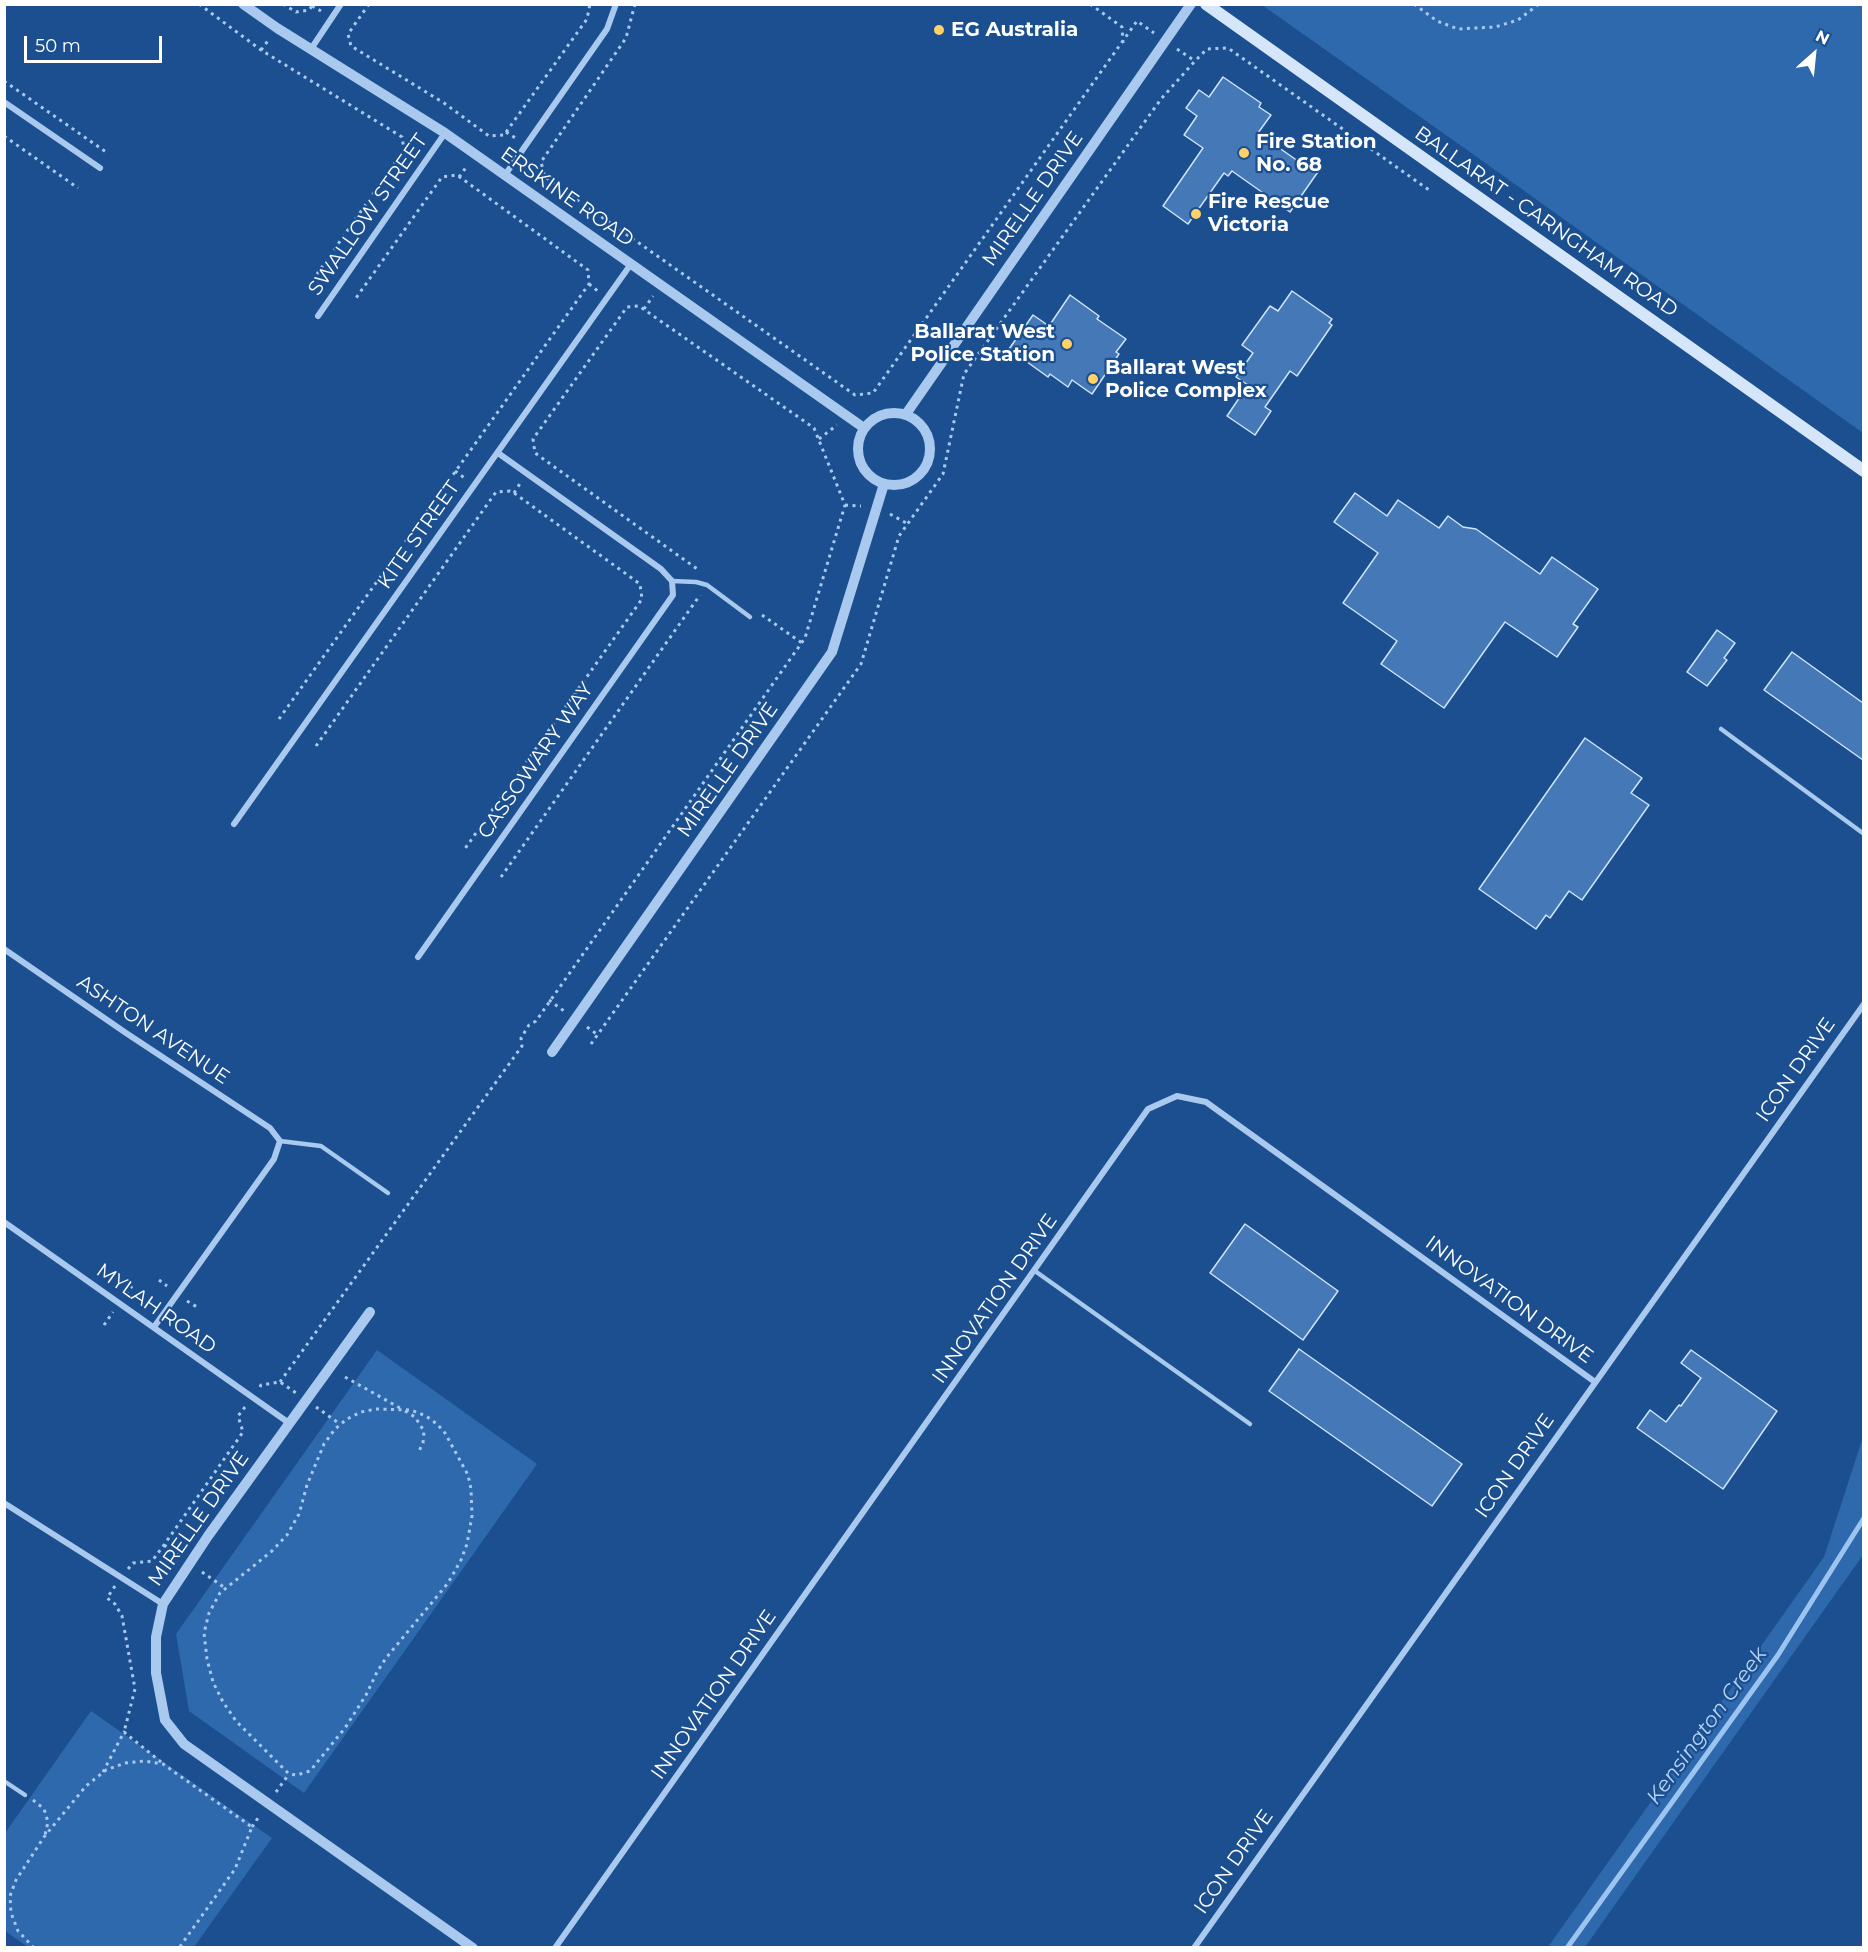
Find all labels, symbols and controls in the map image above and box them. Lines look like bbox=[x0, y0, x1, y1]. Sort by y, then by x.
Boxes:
place label: EG Australia bbox=[951, 18, 1078, 42]
marker: EG Australia bbox=[932, 23, 946, 37]
scale bar bbox=[27, 24, 165, 62]
north arrow bbox=[1784, 24, 1844, 84]
text: N bbox=[1812, 26, 1832, 49]
text: 50 m bbox=[35, 35, 81, 57]
street label: BALLARAT - CARNGHAM ROAD bbox=[1410, 122, 1682, 322]
street label: MIRELLE DRIVE bbox=[978, 127, 1088, 271]
street label: SWALLOW STREET bbox=[303, 130, 433, 300]
place label: Fire Station No. 68 bbox=[1256, 130, 1377, 177]
street label: ERSKINE ROAD bbox=[496, 142, 638, 252]
marker: Fire Station No. 68 bbox=[1237, 146, 1251, 160]
place label: Fire Rescue Victoria bbox=[1208, 190, 1330, 237]
marker: Fire Rescue Victoria bbox=[1189, 207, 1203, 221]
place label: Ballarat West Police Station bbox=[910, 320, 1055, 367]
marker: Ballarat West Police Station bbox=[1060, 337, 1074, 351]
place label: Ballarat West Police Complex bbox=[1105, 356, 1267, 403]
marker: Ballarat West Police Complex bbox=[1086, 372, 1100, 386]
street label: KITE STREET bbox=[373, 476, 465, 594]
street label: CASSOWARY WAY bbox=[473, 678, 599, 844]
street label: MIRELLE DRIVE bbox=[673, 698, 783, 842]
street label: ASHTON AVENUE bbox=[72, 970, 234, 1090]
street label: ICON DRIVE bbox=[1751, 1013, 1841, 1127]
street label: INNOVATION DRIVE bbox=[927, 1210, 1063, 1388]
street label: INNOVATION DRIVE bbox=[1420, 1231, 1598, 1369]
street label: MYLAH ROAD bbox=[91, 1259, 221, 1359]
street label: ICON DRIVE bbox=[1470, 1409, 1560, 1523]
street label: MIRELLE DRIVE bbox=[144, 1447, 254, 1591]
street label: INNOVATION DRIVE bbox=[646, 1606, 782, 1784]
water label: Kensington Creek bbox=[1642, 1643, 1772, 1809]
street label: ICON DRIVE bbox=[1189, 1805, 1279, 1919]

